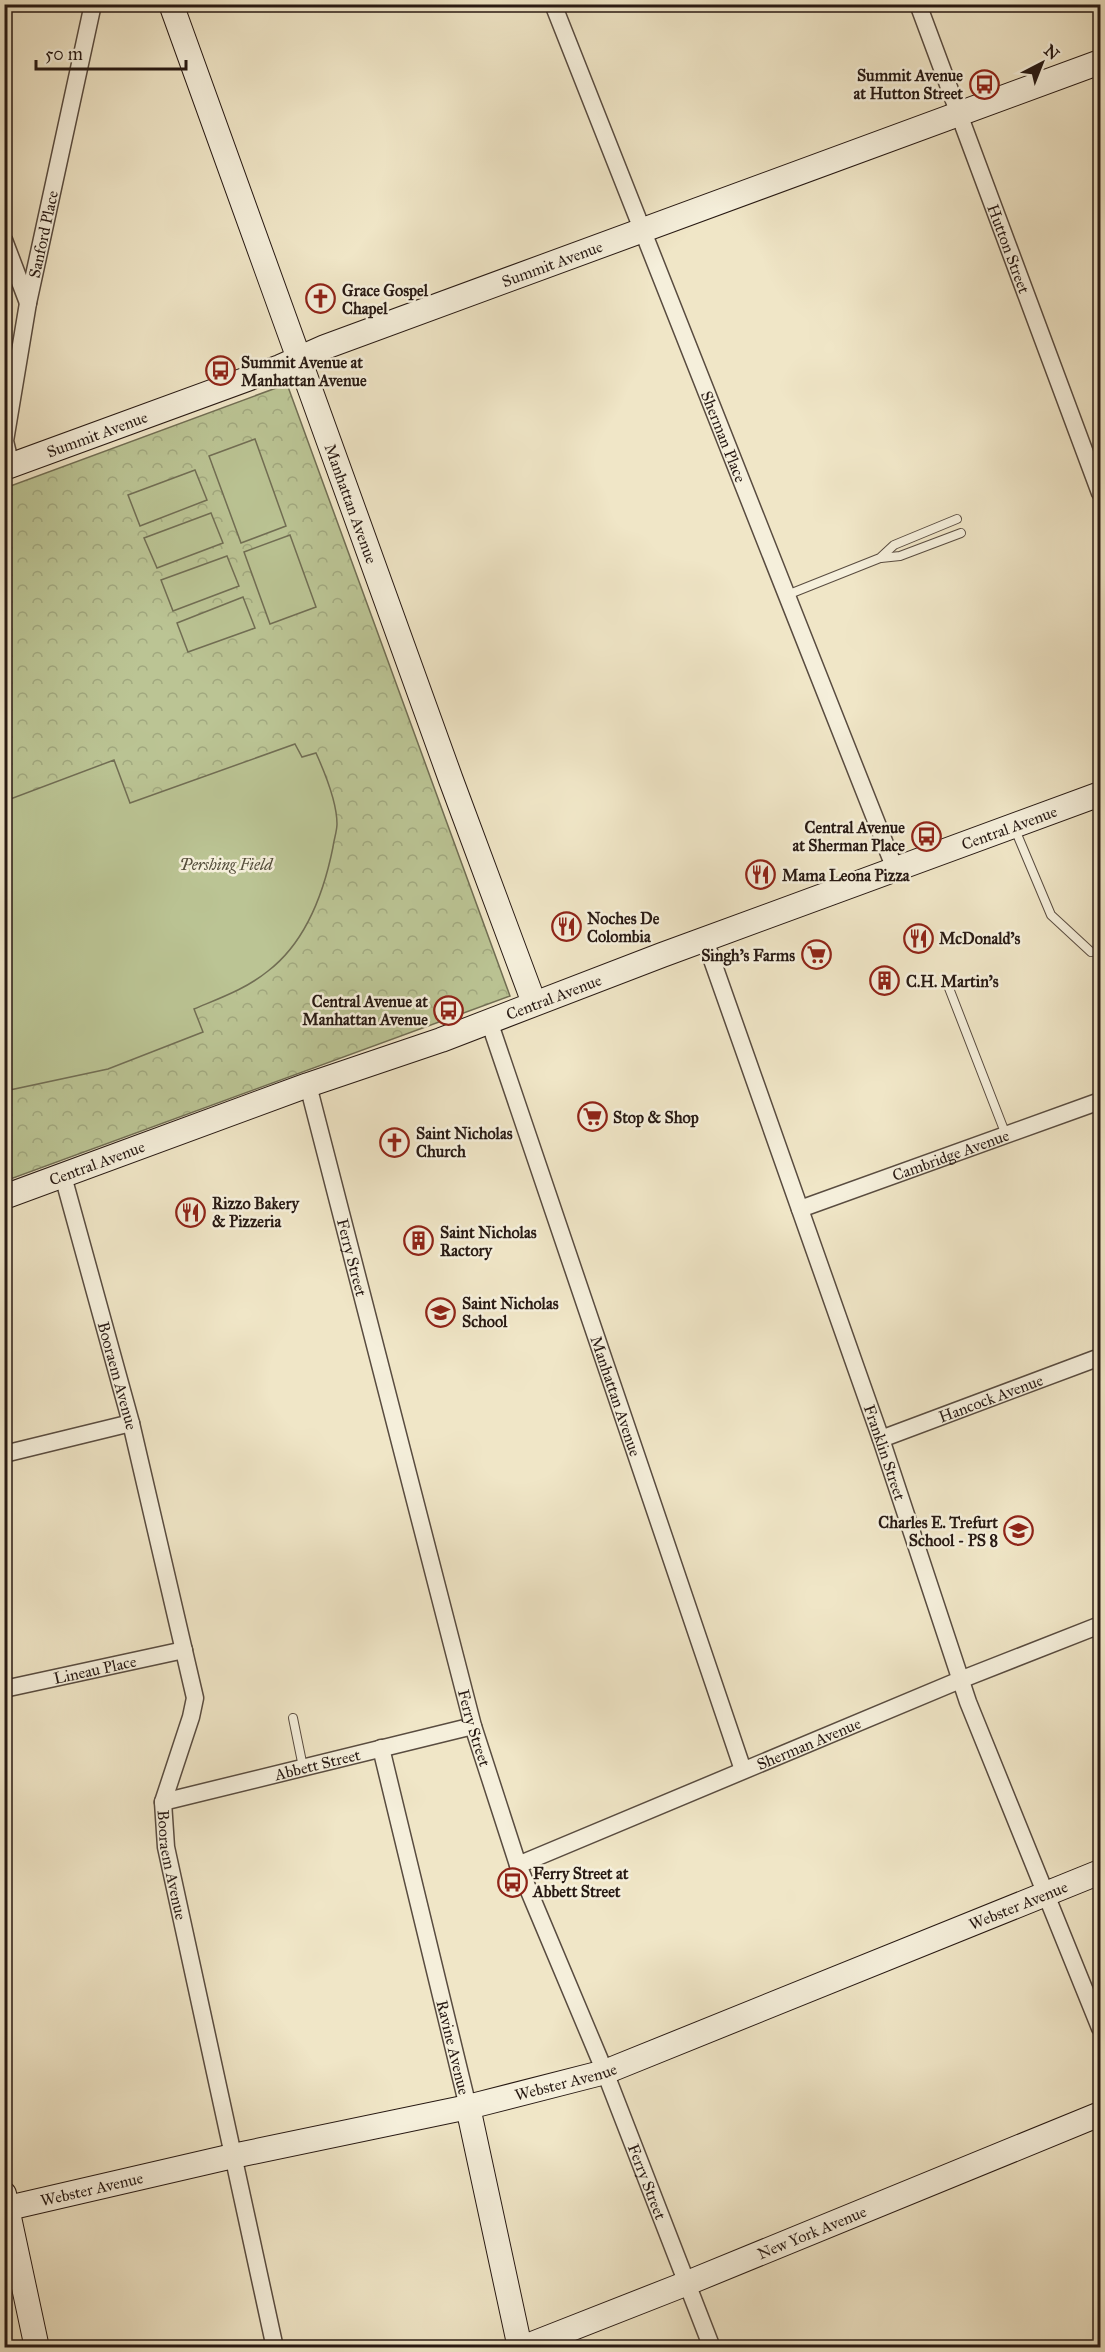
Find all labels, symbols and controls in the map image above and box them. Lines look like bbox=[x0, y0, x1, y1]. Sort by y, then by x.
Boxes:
scale bar bbox=[36, 33, 186, 71]
north arrow bbox=[1012, 33, 1072, 93]
text: N bbox=[1040, 41, 1063, 64]
text: 50 m bbox=[45, 43, 83, 65]
place label: Summit Avenue at Hutton Street bbox=[854, 66, 963, 103]
bus stop icon: Summit Avenue at Hutton Street bbox=[968, 68, 1000, 100]
street label: Sanford Place bbox=[24, 188, 62, 280]
street label: Hutton Street bbox=[984, 201, 1034, 296]
street label: Summit Avenue bbox=[499, 236, 605, 291]
place label: Grace Gospel Chapel bbox=[342, 281, 429, 319]
church icon: Grace Gospel Chapel bbox=[305, 283, 337, 315]
place label: Summit Avenue at Manhattan Avenue bbox=[241, 353, 367, 390]
bus stop icon: Summit Avenue at Manhattan Avenue bbox=[204, 355, 236, 387]
street label: Sherman Place bbox=[697, 388, 751, 485]
street label: Summit Avenue bbox=[44, 407, 150, 461]
street label: Manhattan Avenue bbox=[321, 441, 382, 566]
street label: Central Avenue bbox=[959, 801, 1060, 854]
place label: Central Avenue at Sherman Place bbox=[792, 818, 905, 855]
bus stop icon: Central Avenue at Sherman Place bbox=[910, 820, 942, 852]
park label: Pershing Field bbox=[179, 855, 274, 874]
restaurant icon: Mama Leona Pizza bbox=[745, 859, 777, 891]
place label: Mama Leona Pizza bbox=[782, 866, 911, 885]
place label: Noches De Colombia bbox=[587, 909, 660, 946]
restaurant icon: Noches De Colombia bbox=[550, 911, 582, 943]
restaurant icon: McDonald's bbox=[902, 922, 934, 954]
place label: McDonald's bbox=[939, 929, 1020, 948]
supermarket icon: Singh's Farms bbox=[800, 939, 832, 971]
place label: Singh's Farms bbox=[701, 946, 795, 966]
building icon: C.H. Martin's bbox=[869, 965, 901, 997]
street label: Central Avenue bbox=[503, 970, 604, 1024]
place label: C.H. Martin's bbox=[906, 972, 999, 991]
place label: Central Avenue at Manhattan Avenue bbox=[302, 992, 428, 1029]
bus stop icon: Central Avenue at Manhattan Avenue bbox=[433, 994, 465, 1026]
supermarket icon: Stop & Shop bbox=[576, 1101, 608, 1133]
place label: Stop & Shop bbox=[613, 1108, 699, 1128]
place label: Saint Nicholas Church bbox=[416, 1124, 513, 1161]
street label: Cambridge Avenue bbox=[890, 1125, 1012, 1185]
church icon: Saint Nicholas Church bbox=[379, 1126, 411, 1158]
street label: Central Avenue bbox=[46, 1136, 148, 1189]
place label: Rizzo Bakery & Pizzeria bbox=[212, 1194, 300, 1231]
restaurant icon: Rizzo Bakery & Pizzeria bbox=[175, 1196, 207, 1228]
street label: Ferry Street bbox=[333, 1217, 372, 1299]
place label: Saint Nicholas Ractory bbox=[440, 1223, 537, 1261]
building icon: Saint Nicholas Ractory bbox=[403, 1225, 435, 1257]
place label: Saint Nicholas School bbox=[462, 1294, 559, 1331]
school or university icon: Saint Nicholas School bbox=[425, 1296, 457, 1328]
street label: Booraem Avenue bbox=[94, 1319, 142, 1432]
street label: Manhattan Avenue bbox=[587, 1333, 645, 1459]
street label: Hancock Avenue bbox=[936, 1370, 1046, 1426]
street label: Franklin Street bbox=[860, 1402, 910, 1503]
place label: Charles E. Trefurt School - PS 8 bbox=[878, 1513, 998, 1550]
school or university icon: Charles E. Trefurt School - PS 8 bbox=[1003, 1515, 1035, 1547]
street label: Lineau Place bbox=[52, 1651, 138, 1687]
street label: Ferry Street bbox=[454, 1687, 495, 1769]
street label: Sherman Avenue bbox=[754, 1713, 864, 1774]
street label: Abbett Street bbox=[272, 1744, 363, 1784]
street label: Booraem Avenue bbox=[154, 1809, 191, 1922]
place label: Ferry Street at Abbett Street bbox=[532, 1864, 629, 1901]
bus stop icon: Ferry Street at Abbett Street bbox=[496, 1866, 528, 1898]
street label: Webster Avenue bbox=[966, 1877, 1070, 1934]
street label: Ravine Avenue bbox=[433, 1998, 474, 2097]
street label: Webster Avenue bbox=[513, 2059, 620, 2104]
street label: Ferry Street bbox=[624, 2141, 671, 2222]
street label: Webster Avenue bbox=[39, 2168, 145, 2210]
street label: New York Avenue bbox=[754, 2201, 869, 2263]

